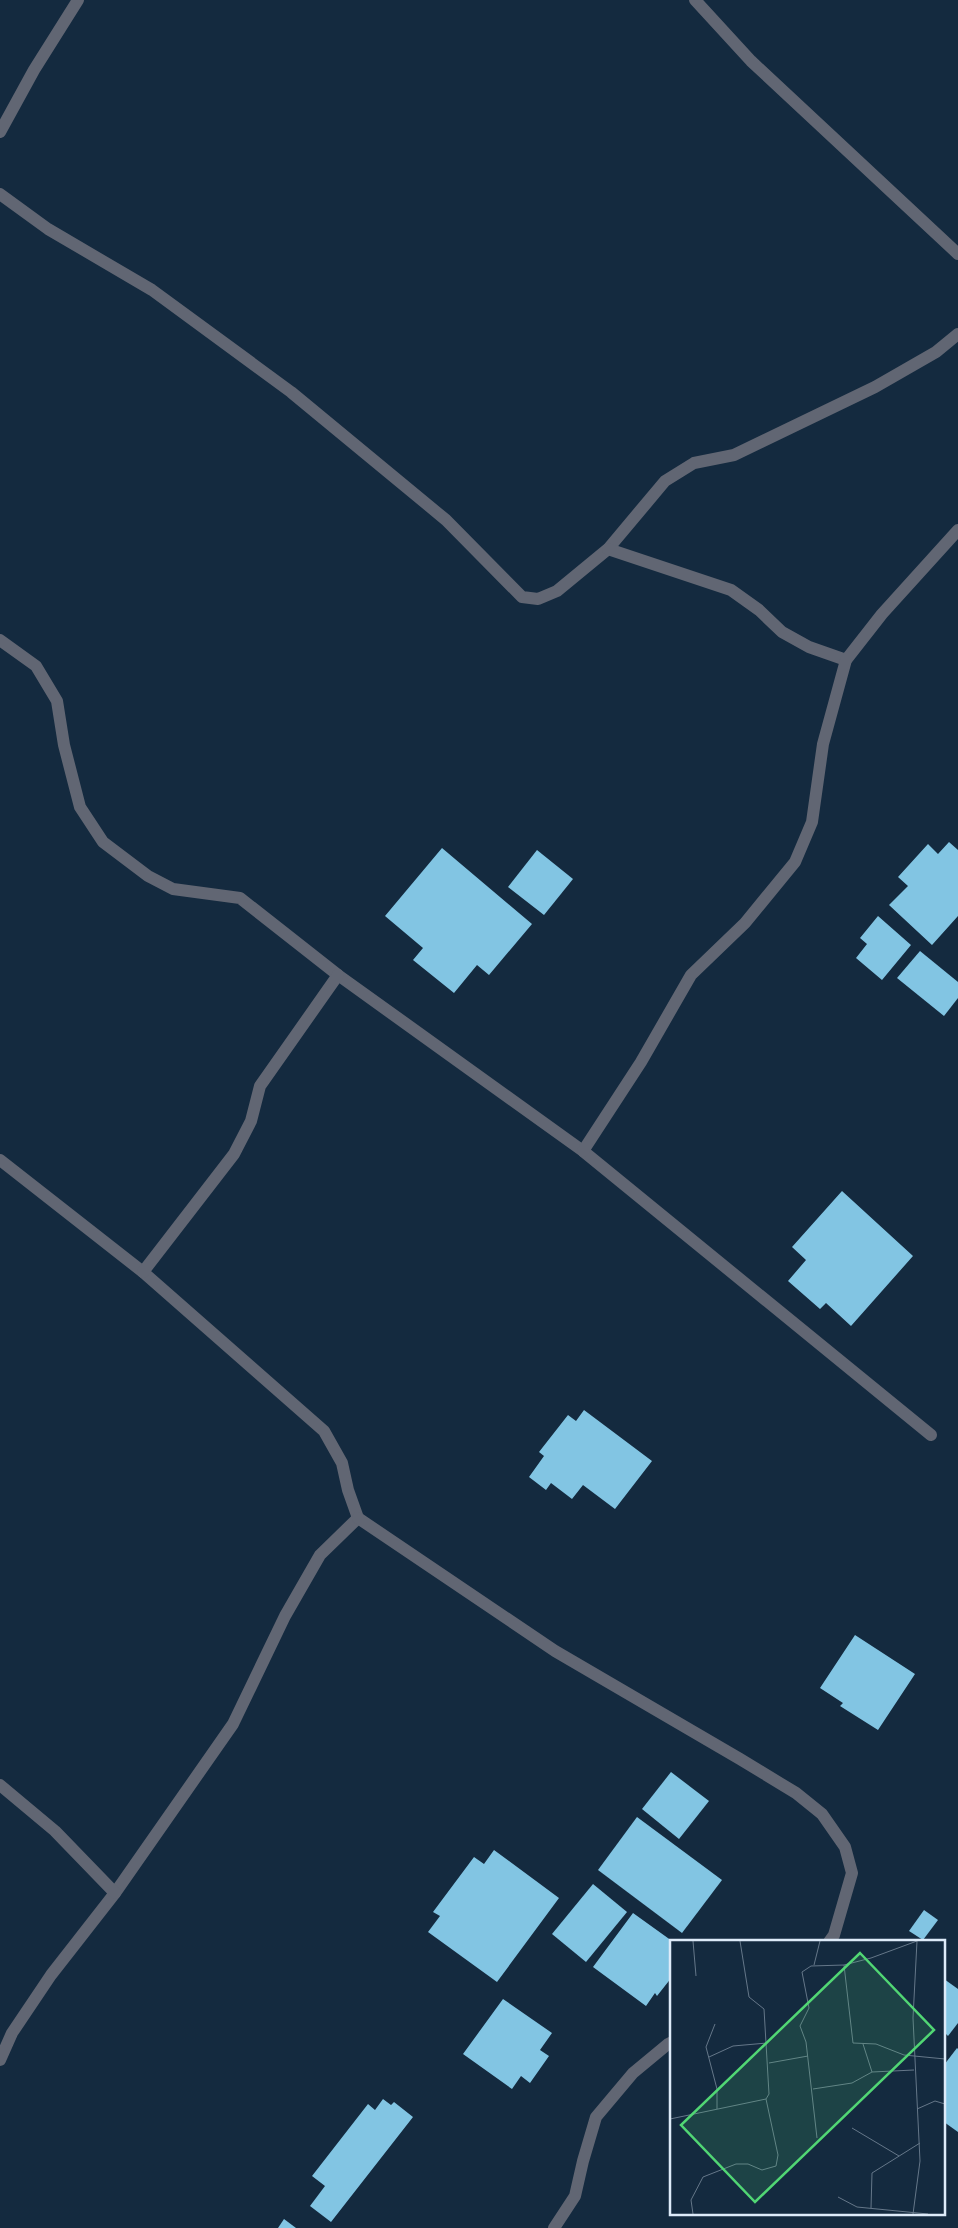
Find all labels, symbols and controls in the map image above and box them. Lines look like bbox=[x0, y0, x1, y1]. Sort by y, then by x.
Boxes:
inset map bbox=[670, 1940, 946, 2216]

